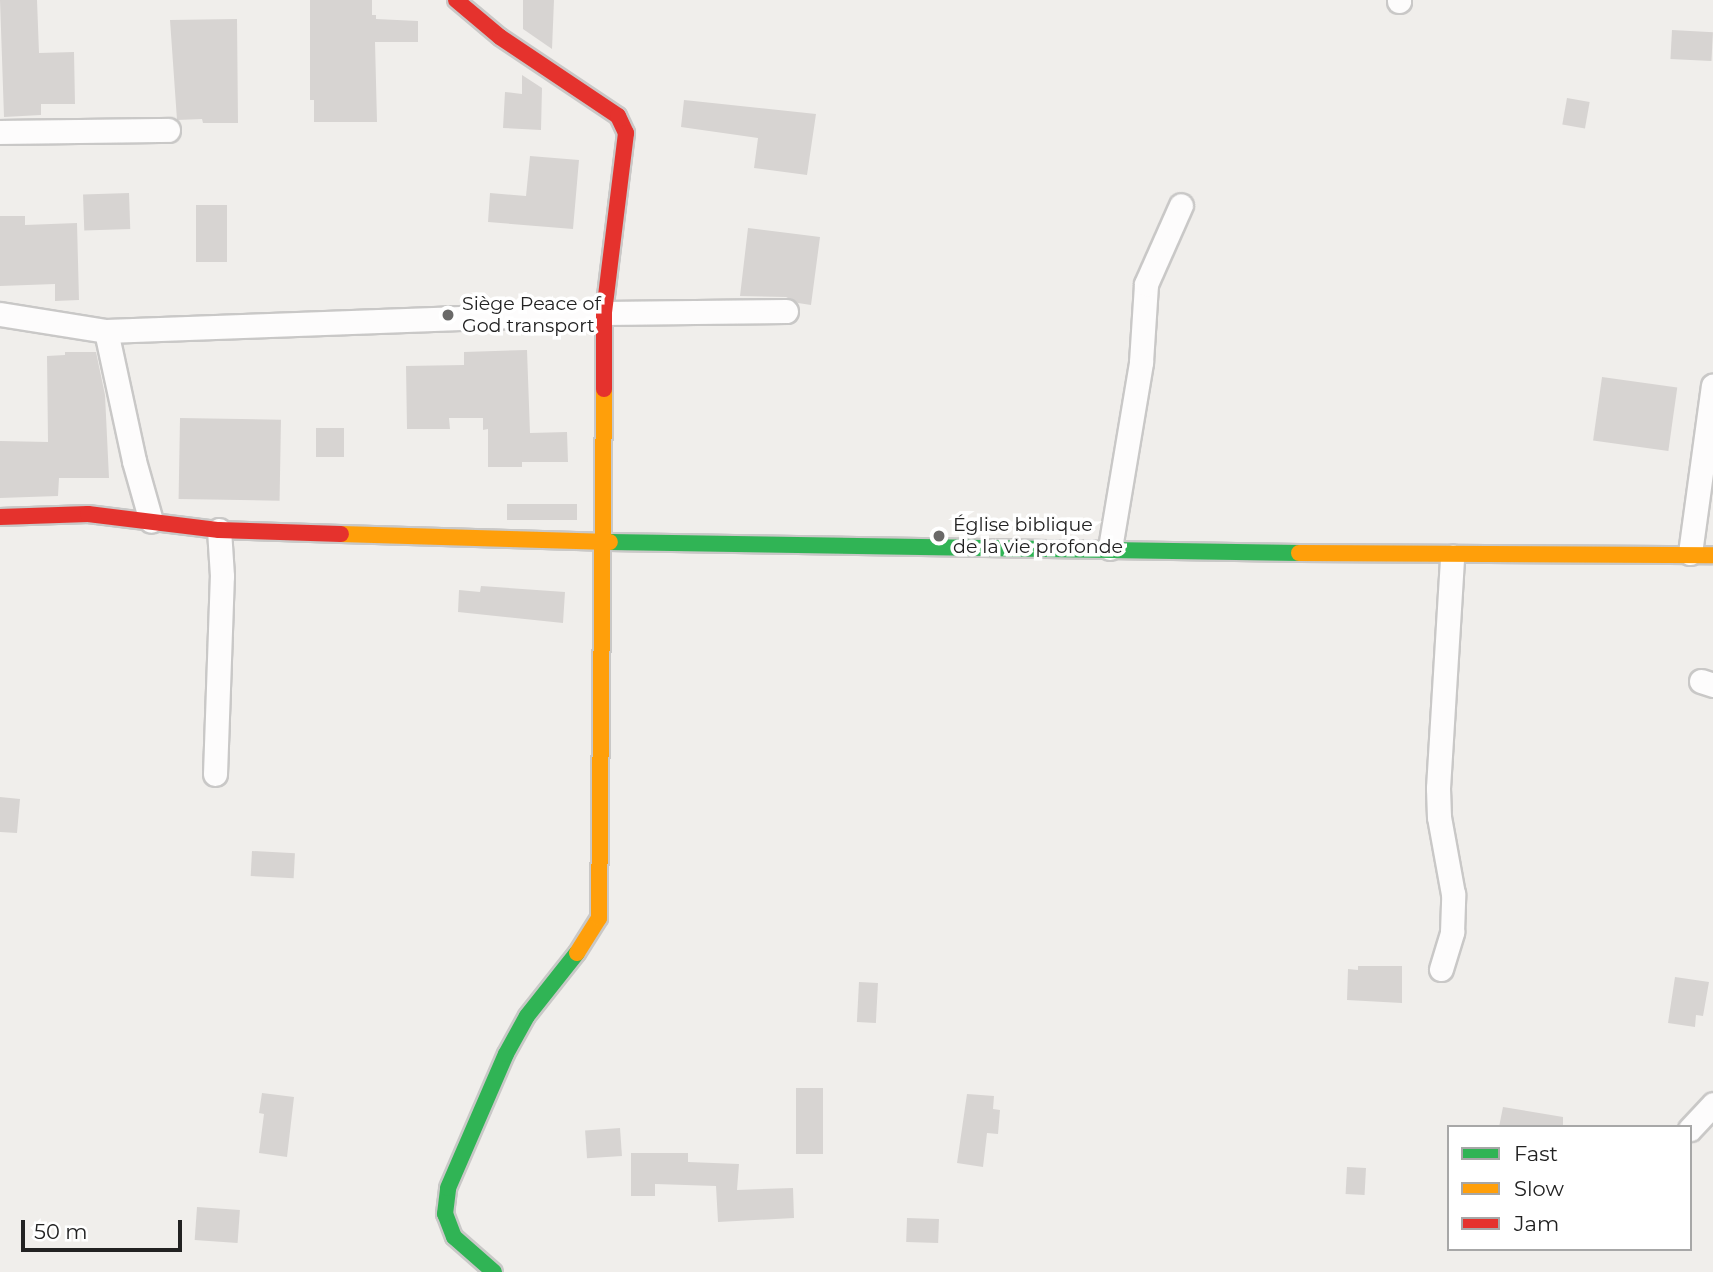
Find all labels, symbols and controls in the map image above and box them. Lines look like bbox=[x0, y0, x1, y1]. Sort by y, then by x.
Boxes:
place label: Siège Peace of God transport bbox=[462, 293, 601, 337]
marker: Siège Peace of God transport bbox=[440, 307, 456, 323]
place label: Église biblique de la vie profonde bbox=[953, 514, 1123, 558]
marker: Église biblique de la vie profonde bbox=[931, 528, 947, 544]
legend bbox=[1447, 1125, 1692, 1251]
text: Fast bbox=[1514, 1141, 1558, 1166]
text: Slow bbox=[1514, 1176, 1564, 1201]
scale bar bbox=[24, 1206, 186, 1250]
text: Jam bbox=[1514, 1211, 1559, 1236]
text: 50 m bbox=[34, 1219, 88, 1244]

